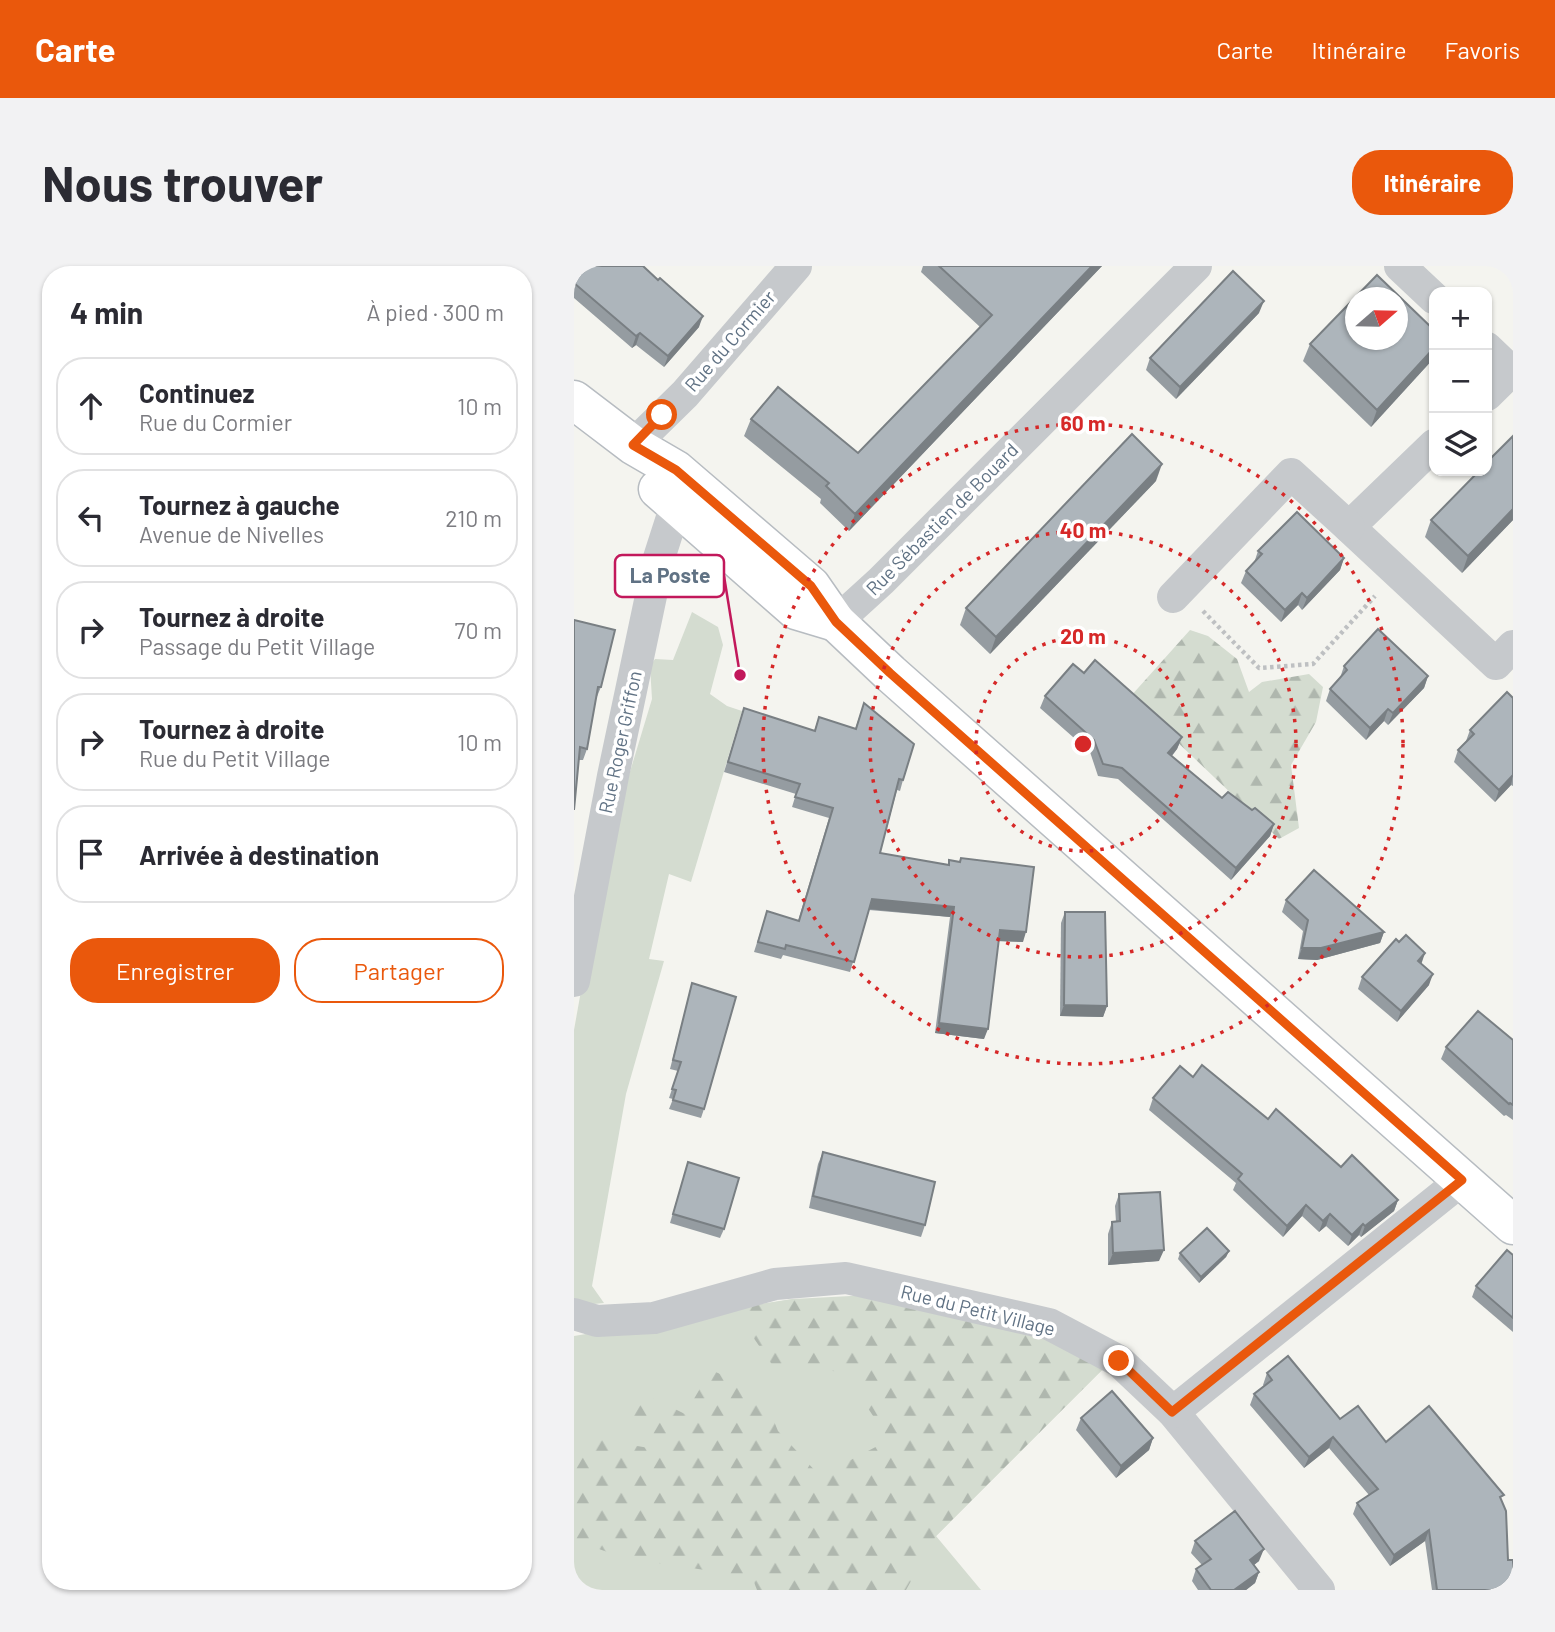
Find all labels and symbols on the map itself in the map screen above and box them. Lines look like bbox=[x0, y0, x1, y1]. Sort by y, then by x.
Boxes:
street label: Rue du Cormier bbox=[679, 285, 780, 396]
north arrow bbox=[1345, 287, 1408, 350]
route start bbox=[646, 399, 677, 430]
text: 60 m bbox=[1061, 410, 1105, 435]
street label: Rue Sébastien de Bouard bbox=[861, 438, 1023, 600]
text: 40 m bbox=[1060, 517, 1106, 542]
callout: La Poste bbox=[615, 555, 724, 597]
text: La Poste bbox=[630, 562, 710, 587]
text: 20 m bbox=[1060, 623, 1106, 648]
street label: Rue Roger Griffon bbox=[593, 668, 646, 815]
centre of rings bbox=[1071, 732, 1095, 756]
street label: Rue du Petit Village bbox=[899, 1279, 1058, 1340]
route end bbox=[1103, 1345, 1134, 1376]

